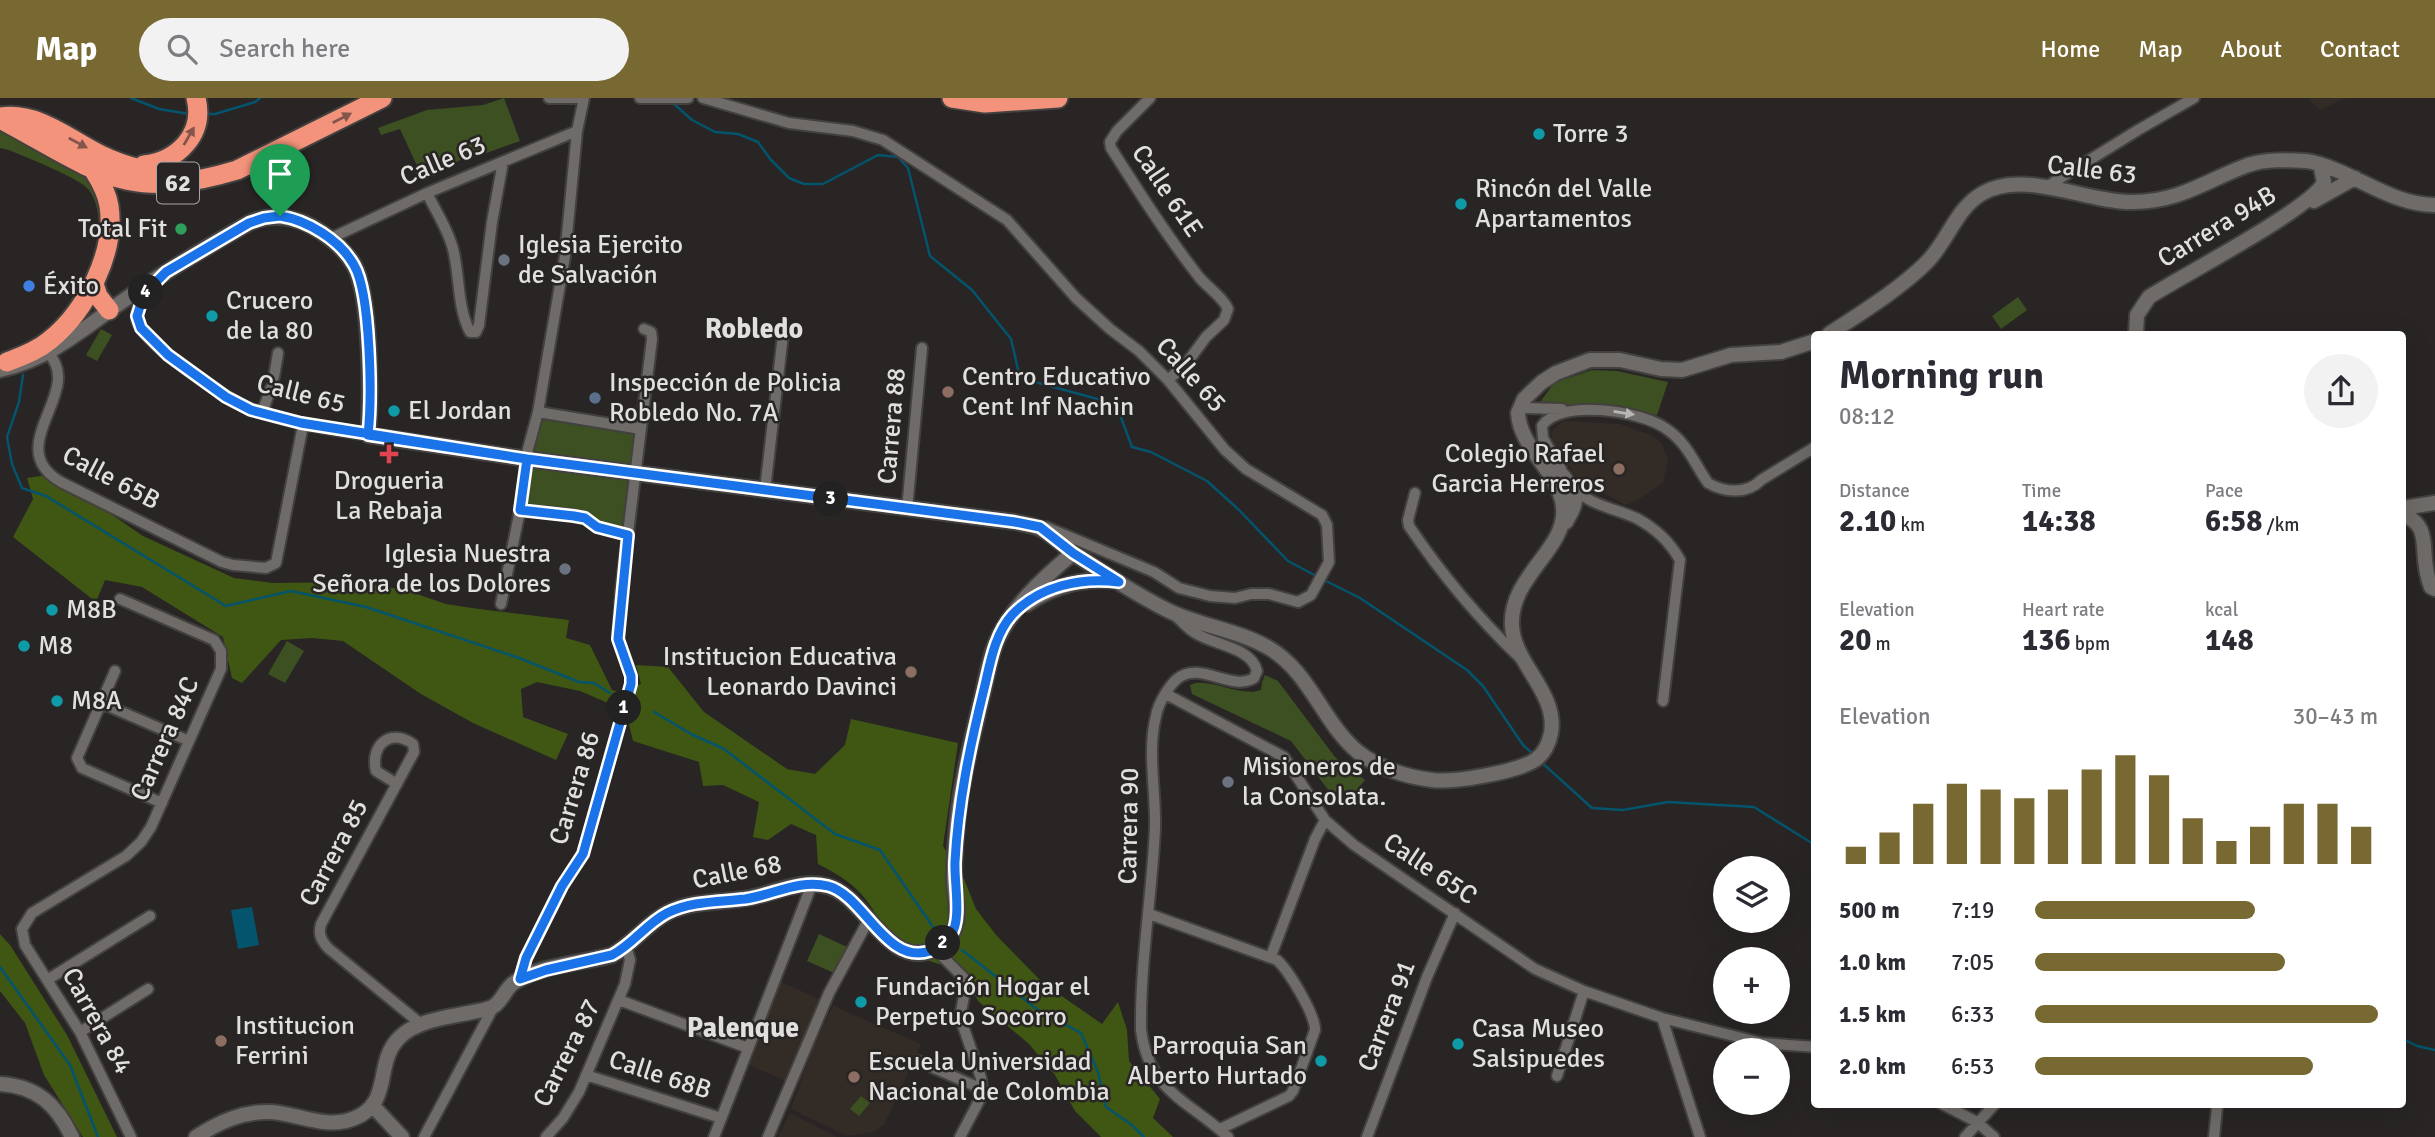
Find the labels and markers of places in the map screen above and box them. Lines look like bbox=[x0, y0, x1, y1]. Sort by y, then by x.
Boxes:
place label: Torre 3 bbox=[1553, 118, 1629, 150]
marker: Torre 3 bbox=[1531, 126, 1547, 142]
pin bbox=[250, 144, 310, 216]
place label: Rincón del Valle Apartamentos bbox=[1475, 173, 1652, 235]
marker: Rincón del Valle Apartamentos bbox=[1453, 196, 1469, 212]
place label: Total Fit bbox=[78, 213, 167, 245]
marker: Total Fit bbox=[173, 221, 189, 237]
place label: Iglesia Ejercito de Salvación bbox=[518, 229, 683, 291]
marker: Iglesia Ejercito de Salvación bbox=[496, 252, 512, 268]
place label: Éxito bbox=[43, 270, 99, 302]
pin: 4 bbox=[128, 274, 164, 310]
marker: Éxito bbox=[21, 278, 37, 294]
place label: Crucero de la 80 bbox=[226, 285, 313, 347]
marker: Crucero de la 80 bbox=[204, 308, 220, 324]
place label: Centro Educativo Cent Inf Nachin bbox=[962, 361, 1151, 423]
place label: Inspección de Policia Robledo No. 7A bbox=[609, 367, 841, 429]
marker: Centro Educativo Cent Inf Nachin bbox=[940, 384, 956, 400]
marker: Inspección de Policia Robledo No. 7A bbox=[587, 390, 603, 406]
place label: El Jordan bbox=[408, 395, 512, 427]
marker: El Jordan bbox=[386, 403, 402, 419]
place label: Colegio Rafael Garcia Herreros bbox=[1431, 438, 1605, 500]
marker: Drogueria La Rebaja bbox=[381, 446, 397, 462]
marker: Colegio Rafael Garcia Herreros bbox=[1611, 461, 1627, 477]
place label: Drogueria La Rebaja bbox=[334, 465, 444, 527]
pin: 3 bbox=[814, 482, 848, 516]
place label: Iglesia Nuestra Señora de los Dolores bbox=[312, 538, 551, 600]
marker: Iglesia Nuestra Señora de los Dolores bbox=[557, 561, 573, 577]
place label: M8B bbox=[66, 594, 117, 626]
marker: M8B bbox=[44, 602, 60, 618]
place label: M8 bbox=[38, 630, 73, 662]
marker: M8 bbox=[16, 638, 32, 654]
place label: Institucion Educativa Leonardo Davinci bbox=[663, 641, 897, 703]
marker: Institucion Educativa Leonardo Davinci bbox=[903, 664, 919, 680]
place label: M8A bbox=[71, 685, 122, 717]
pin: 1 bbox=[606, 690, 642, 726]
marker: M8A bbox=[49, 693, 65, 709]
place label: Misioneros de la Consolata. bbox=[1242, 751, 1396, 813]
marker: Misioneros de la Consolata. bbox=[1220, 774, 1236, 790]
pin: 2 bbox=[926, 926, 960, 960]
place label: Fundación Hogar el Perpetuo Socorro bbox=[875, 971, 1090, 1033]
marker: Fundación Hogar el Perpetuo Socorro bbox=[853, 994, 869, 1010]
place label: Institucion Ferrini bbox=[235, 1010, 355, 1072]
place label: Casa Museo Salsipuedes bbox=[1472, 1013, 1605, 1075]
place label: Parroquia San Alberto Hurtado bbox=[1127, 1030, 1307, 1092]
marker: Institucion Ferrini bbox=[213, 1033, 229, 1049]
marker: Casa Museo Salsipuedes bbox=[1450, 1036, 1466, 1052]
place label: Escuela Universidad Nacional de Colombia bbox=[868, 1046, 1110, 1108]
marker: Parroquia San Alberto Hurtado bbox=[1313, 1053, 1329, 1069]
marker: Escuela Universidad Nacional de Colombia bbox=[846, 1069, 862, 1085]

